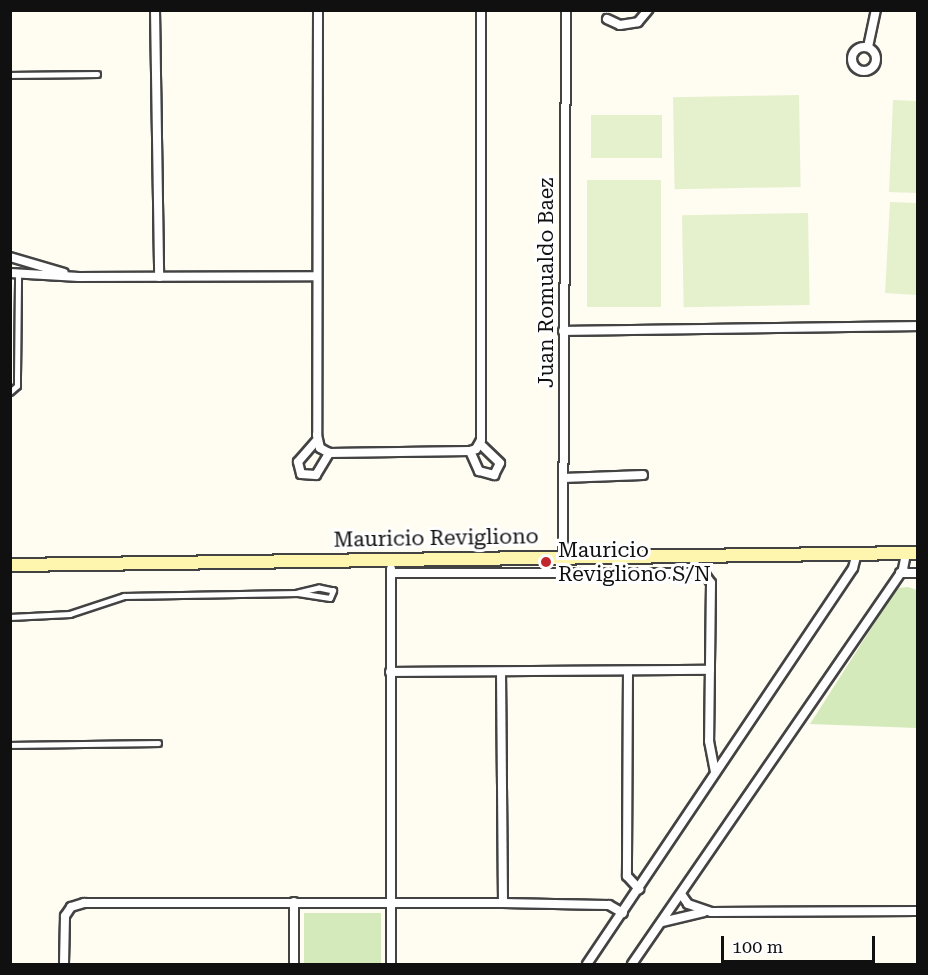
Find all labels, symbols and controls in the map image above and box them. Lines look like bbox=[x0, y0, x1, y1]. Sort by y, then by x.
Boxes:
street label: Juan Romualdo Baez bbox=[533, 178, 559, 388]
street label: Mauricio Revigliono bbox=[333, 524, 539, 552]
place label: Mauricio Revigliono S/N bbox=[558, 537, 711, 587]
marker: Mauricio Revigliono S/N bbox=[539, 555, 553, 569]
scale bar bbox=[724, 924, 878, 962]
text: 100 m bbox=[732, 936, 783, 957]

